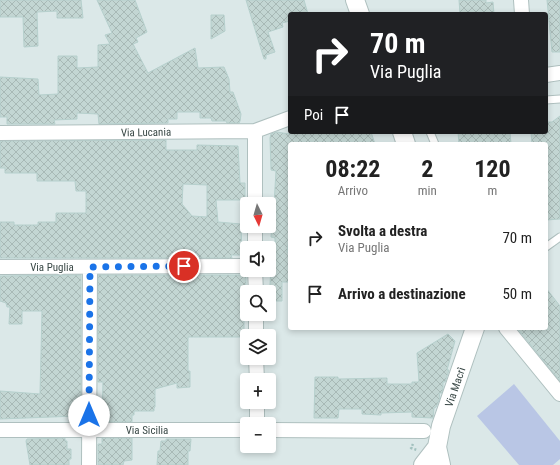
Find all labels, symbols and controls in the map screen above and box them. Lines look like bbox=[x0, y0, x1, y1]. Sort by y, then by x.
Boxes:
text: 70 m bbox=[370, 27, 426, 60]
icon: right bbox=[304, 28, 356, 80]
text: Via Puglia bbox=[370, 61, 441, 82]
icon: arrive bbox=[331, 104, 353, 126]
text: Poi bbox=[304, 106, 323, 124]
street label: Via Lucania bbox=[121, 126, 171, 139]
text: 08:22 bbox=[325, 155, 380, 183]
text: 2 bbox=[421, 155, 433, 183]
text: 120 bbox=[474, 155, 511, 183]
text: Arrivo bbox=[338, 183, 368, 198]
text: min bbox=[418, 183, 437, 198]
text: m bbox=[488, 183, 497, 198]
north arrow bbox=[240, 197, 276, 233]
map controls bbox=[240, 197, 276, 453]
text: Svolta a destra bbox=[338, 222, 427, 240]
icon: right bbox=[304, 227, 326, 249]
text: 70 m bbox=[502, 229, 532, 247]
text: Via Puglia bbox=[338, 240, 390, 255]
button: sound bbox=[240, 241, 276, 277]
pin bbox=[167, 249, 201, 283]
icon: arrive bbox=[173, 255, 195, 277]
street label: Via Puglia bbox=[30, 261, 74, 274]
icon: arrive bbox=[304, 283, 326, 305]
button: search bbox=[240, 285, 276, 321]
text: Arrivo a destinazione bbox=[338, 285, 466, 303]
text: 50 m bbox=[502, 285, 532, 303]
button: layers bbox=[240, 329, 276, 365]
street label: Via Macrì bbox=[443, 366, 468, 409]
button: + bbox=[240, 373, 276, 409]
position arrow bbox=[68, 394, 110, 436]
button: − bbox=[240, 417, 276, 453]
street label: Via Sicilia bbox=[126, 424, 168, 437]

